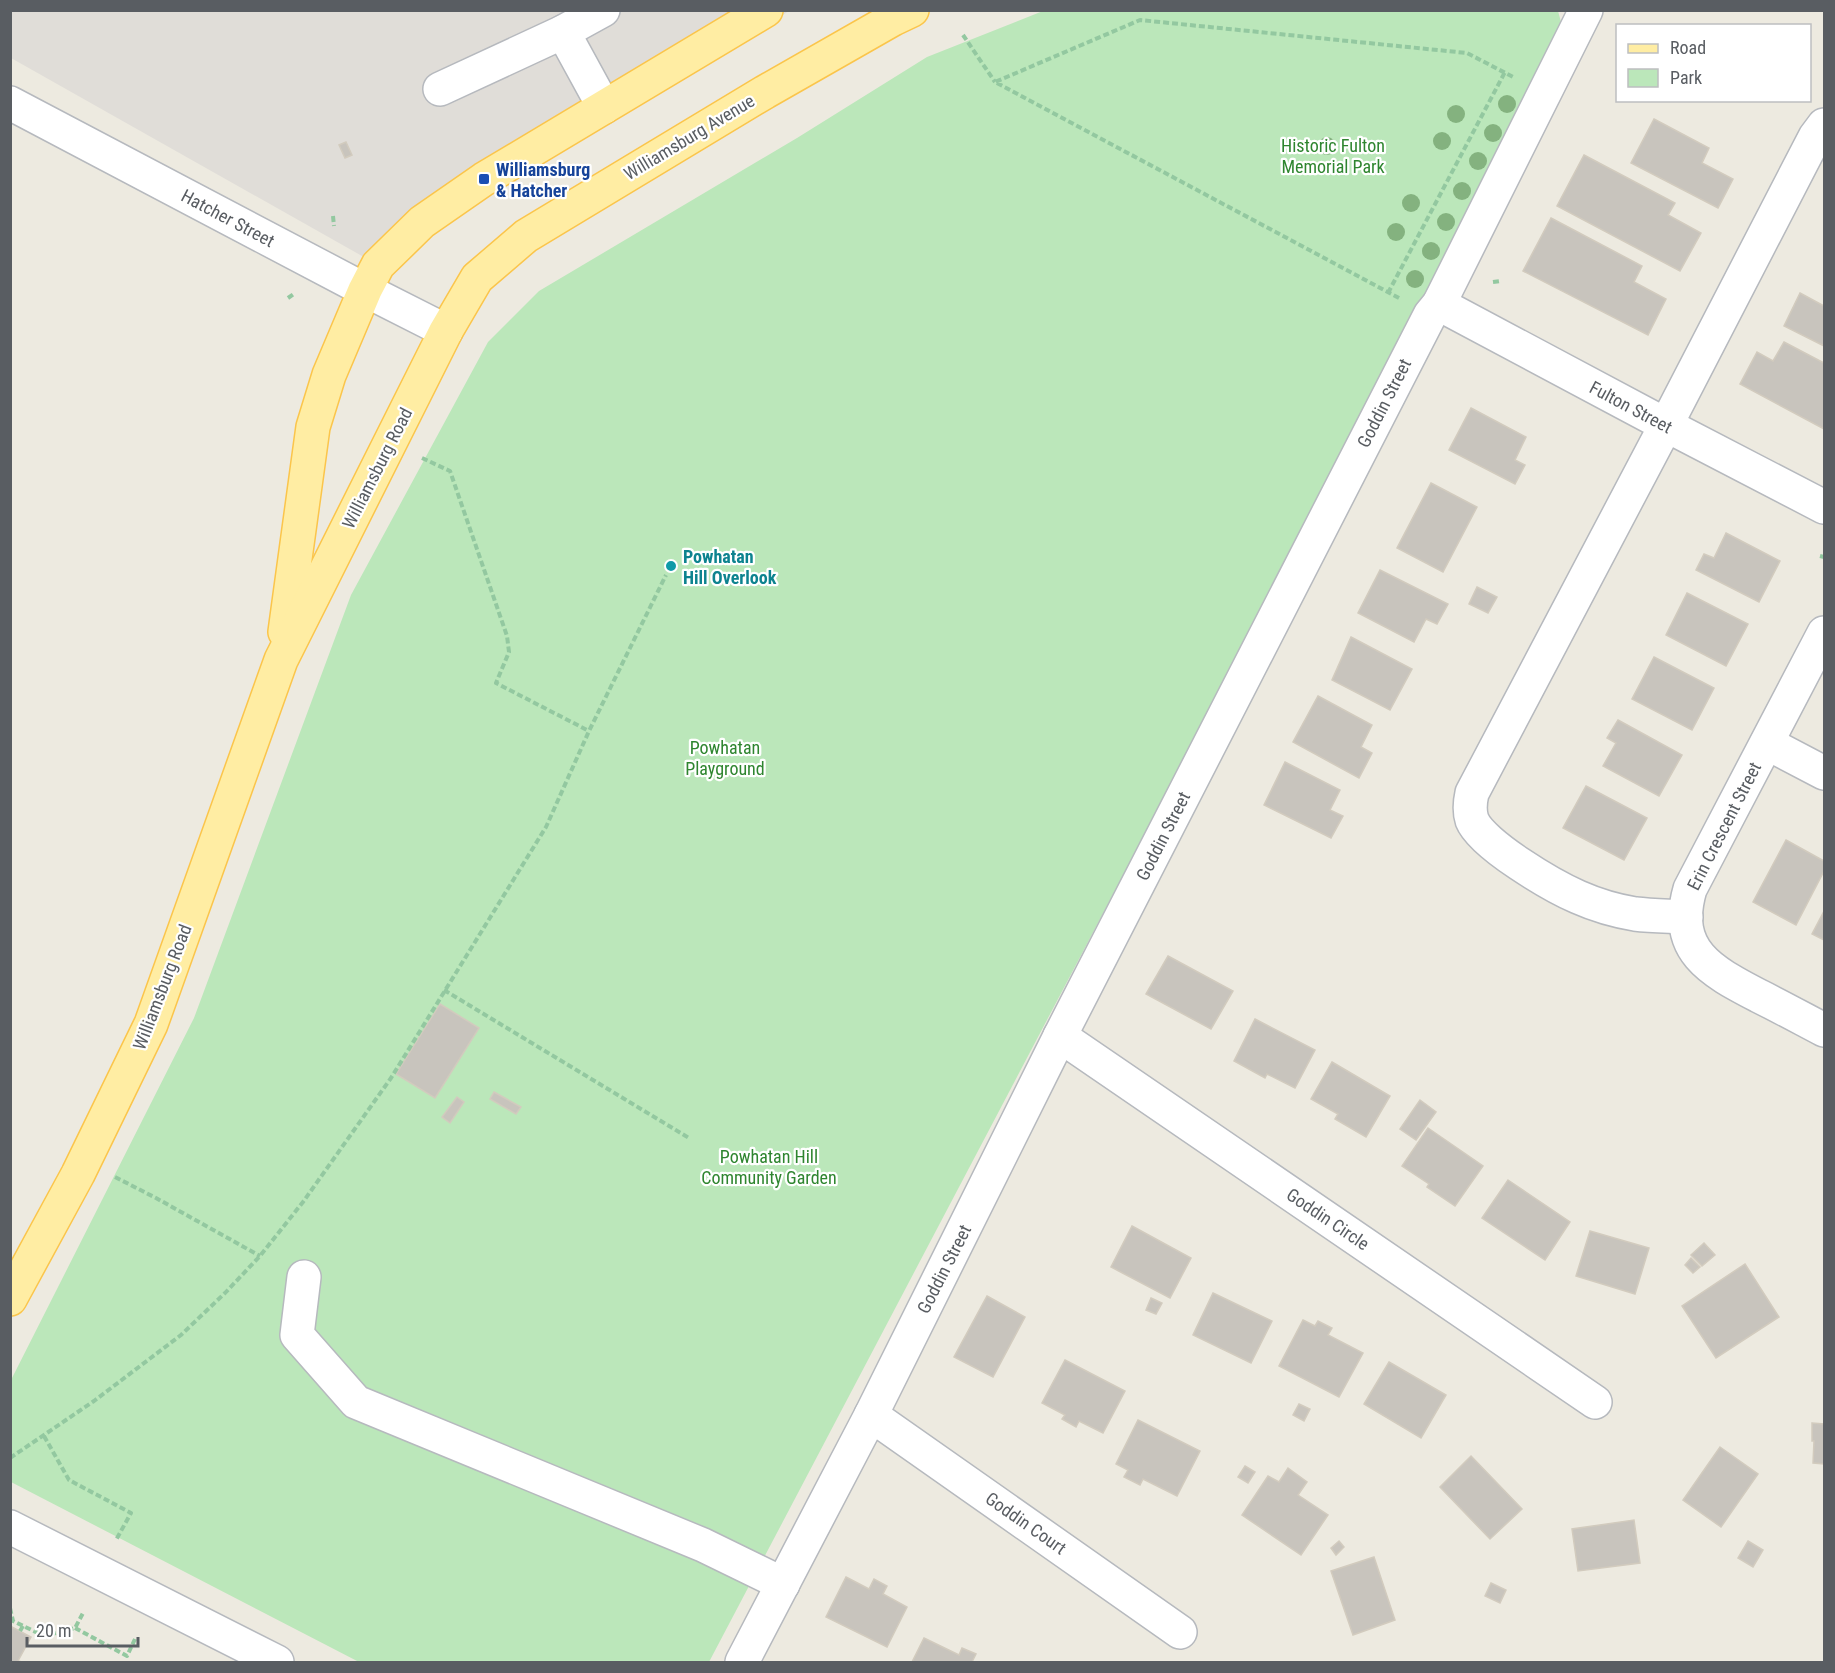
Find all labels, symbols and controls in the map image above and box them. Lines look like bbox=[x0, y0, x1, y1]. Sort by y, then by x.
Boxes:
legend bbox=[1616, 24, 1811, 102]
text: Road bbox=[1670, 37, 1706, 58]
text: Park bbox=[1670, 67, 1702, 88]
street label: Williamsburg Avenue bbox=[620, 90, 758, 184]
park label: Historic Fulton Memorial Park bbox=[1281, 135, 1385, 177]
place label: Williamsburg & Hatcher bbox=[496, 159, 590, 201]
marker: Williamsburg & Hatcher bbox=[477, 172, 491, 186]
street label: Hatcher Street bbox=[178, 185, 278, 251]
street label: Goddin Street bbox=[1353, 355, 1415, 451]
street label: Fulton Street bbox=[1586, 376, 1676, 438]
street label: Williamsburg Road bbox=[338, 404, 416, 532]
place label: Powhatan Hill Overlook bbox=[683, 546, 777, 588]
marker: Powhatan Hill Overlook bbox=[664, 559, 678, 573]
park label: Powhatan Playground bbox=[685, 737, 765, 779]
street label: Erin Crescent Street bbox=[1683, 759, 1765, 893]
street label: Goddin Street bbox=[1132, 788, 1194, 884]
street label: Williamsburg Road bbox=[128, 921, 196, 1053]
park label: Powhatan Hill Community Garden bbox=[701, 1146, 837, 1188]
street label: Goddin Circle bbox=[1283, 1184, 1373, 1254]
street label: Goddin Street bbox=[913, 1221, 975, 1317]
street label: Goddin Court bbox=[982, 1488, 1070, 1558]
scale bar bbox=[27, 1610, 138, 1648]
text: 20 m bbox=[36, 1620, 71, 1641]

